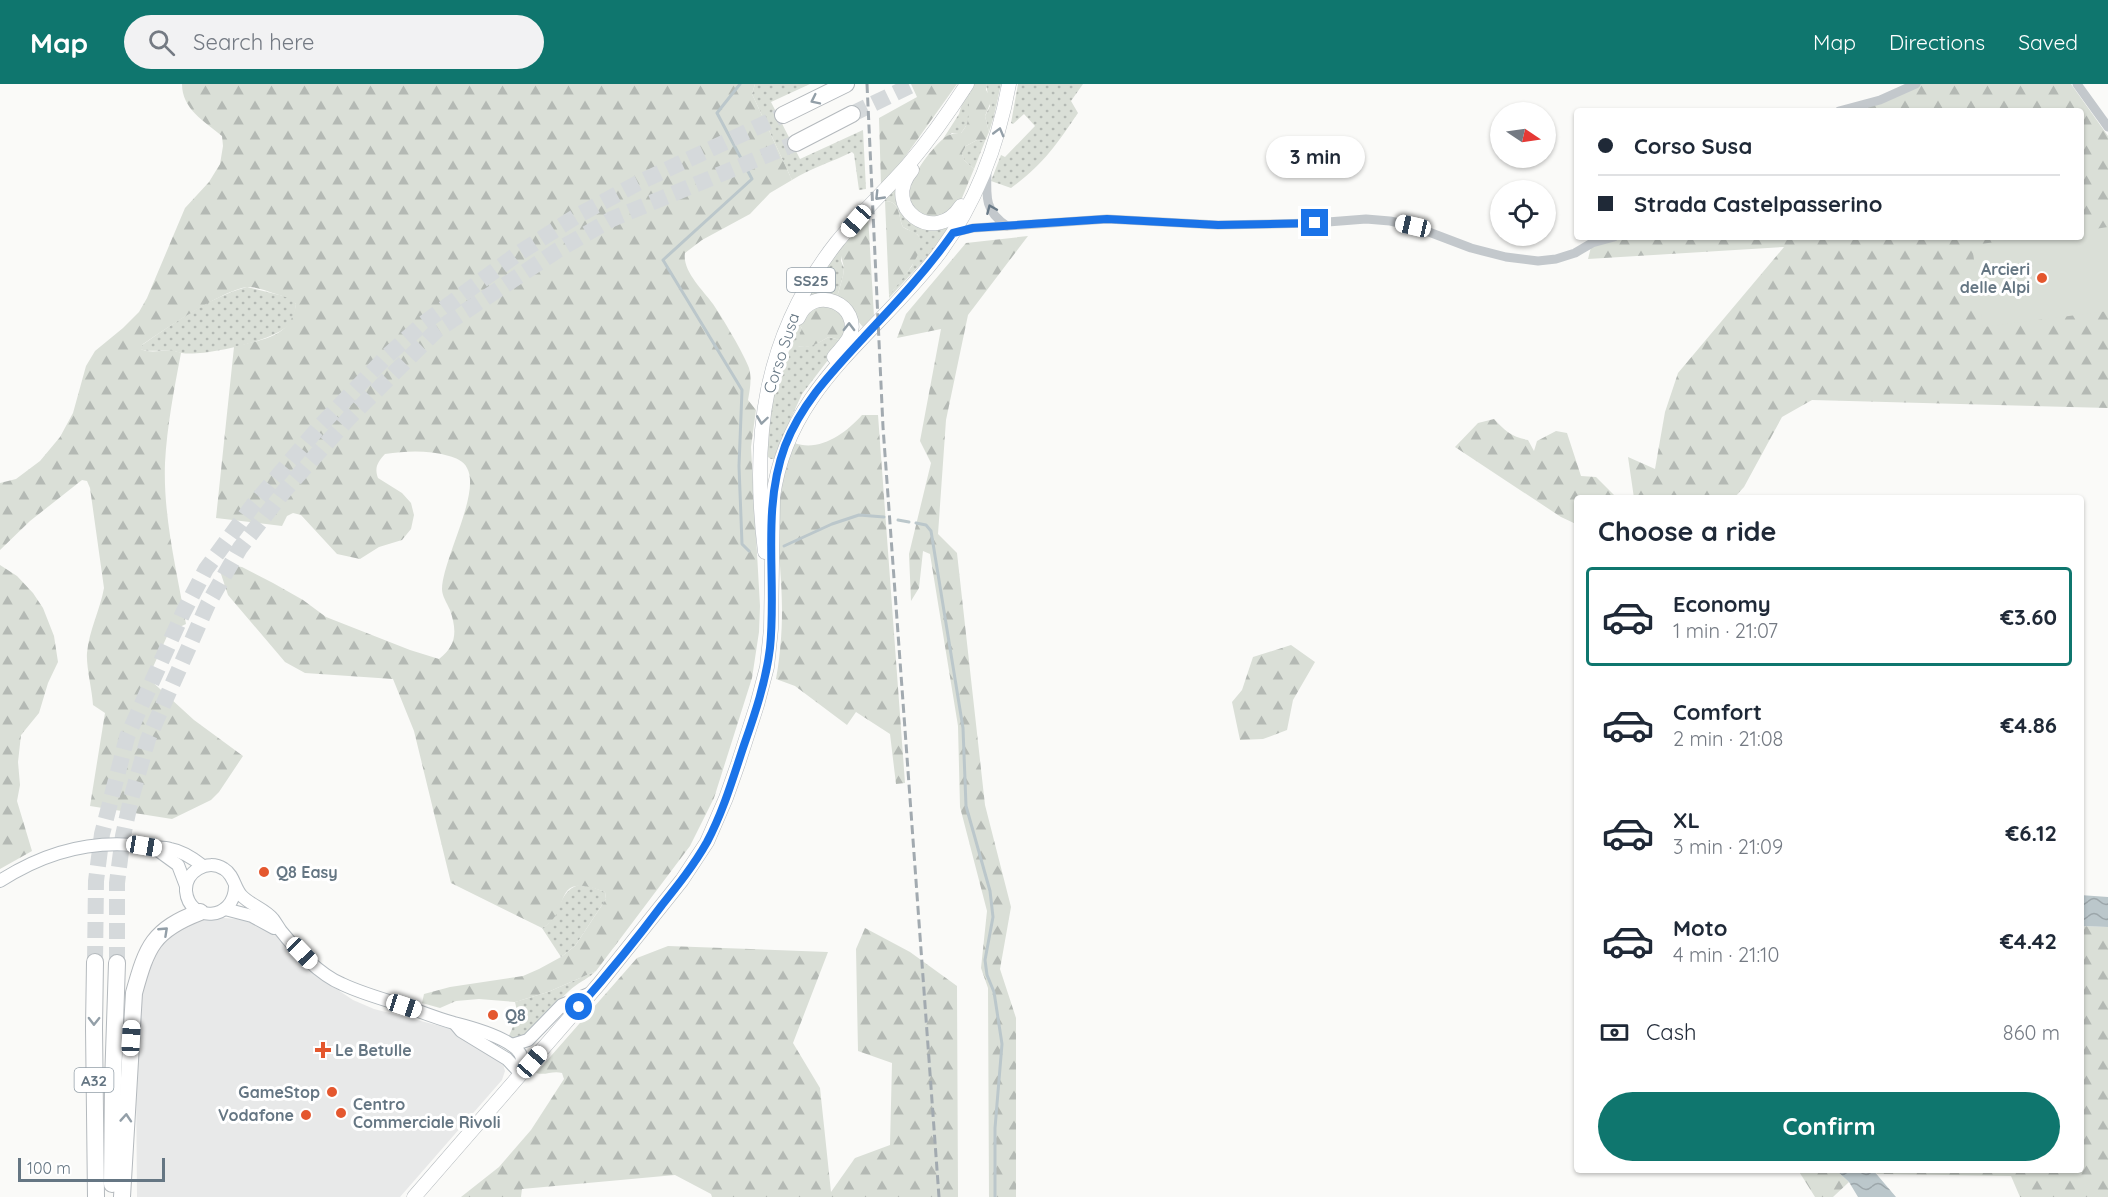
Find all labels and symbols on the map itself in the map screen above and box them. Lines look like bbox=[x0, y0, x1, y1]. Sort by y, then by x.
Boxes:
one-way arrow bbox=[810, 92, 821, 104]
north arrow bbox=[1490, 102, 1556, 168]
one-way arrow bbox=[992, 127, 1004, 138]
callout: 3 min bbox=[1266, 136, 1364, 178]
one-way arrow bbox=[876, 189, 887, 200]
car bbox=[837, 202, 875, 240]
one-way arrow bbox=[986, 204, 998, 215]
route end bbox=[1301, 209, 1328, 236]
car bbox=[1393, 213, 1433, 239]
place label: Arcieri delle Alpi bbox=[1960, 259, 2030, 297]
road number: SS25 bbox=[787, 268, 835, 292]
marker: Arcieri delle Alpi bbox=[2035, 271, 2049, 285]
street label: Corso Susa bbox=[759, 310, 803, 396]
one-way arrow bbox=[843, 322, 855, 331]
one-way arrow bbox=[757, 416, 769, 425]
car bbox=[125, 834, 163, 858]
place label: Q8 Easy bbox=[276, 862, 338, 882]
marker: Q8 Easy bbox=[257, 865, 271, 879]
one-way arrow bbox=[158, 927, 168, 938]
car bbox=[283, 934, 321, 972]
car bbox=[384, 992, 424, 1020]
route start bbox=[565, 993, 592, 1020]
place label: Q8 bbox=[505, 1005, 526, 1025]
marker: Q8 bbox=[486, 1008, 500, 1022]
one-way arrow bbox=[88, 1016, 100, 1025]
car bbox=[121, 1020, 141, 1056]
place label: Le Betulle bbox=[335, 1040, 412, 1060]
marker: Le Betulle bbox=[316, 1043, 330, 1057]
car bbox=[513, 1043, 551, 1081]
road number: A32 bbox=[74, 1068, 113, 1092]
place label: GameStop bbox=[238, 1082, 320, 1102]
marker: GameStop bbox=[325, 1085, 339, 1099]
place label: Centro Commerciale Rivoli bbox=[353, 1094, 501, 1132]
place label: Vodafone bbox=[218, 1105, 294, 1125]
marker: Centro Commerciale Rivoli bbox=[334, 1106, 348, 1120]
marker: Vodafone bbox=[299, 1108, 313, 1122]
one-way arrow bbox=[120, 1113, 133, 1122]
scale bar bbox=[18, 1155, 165, 1182]

